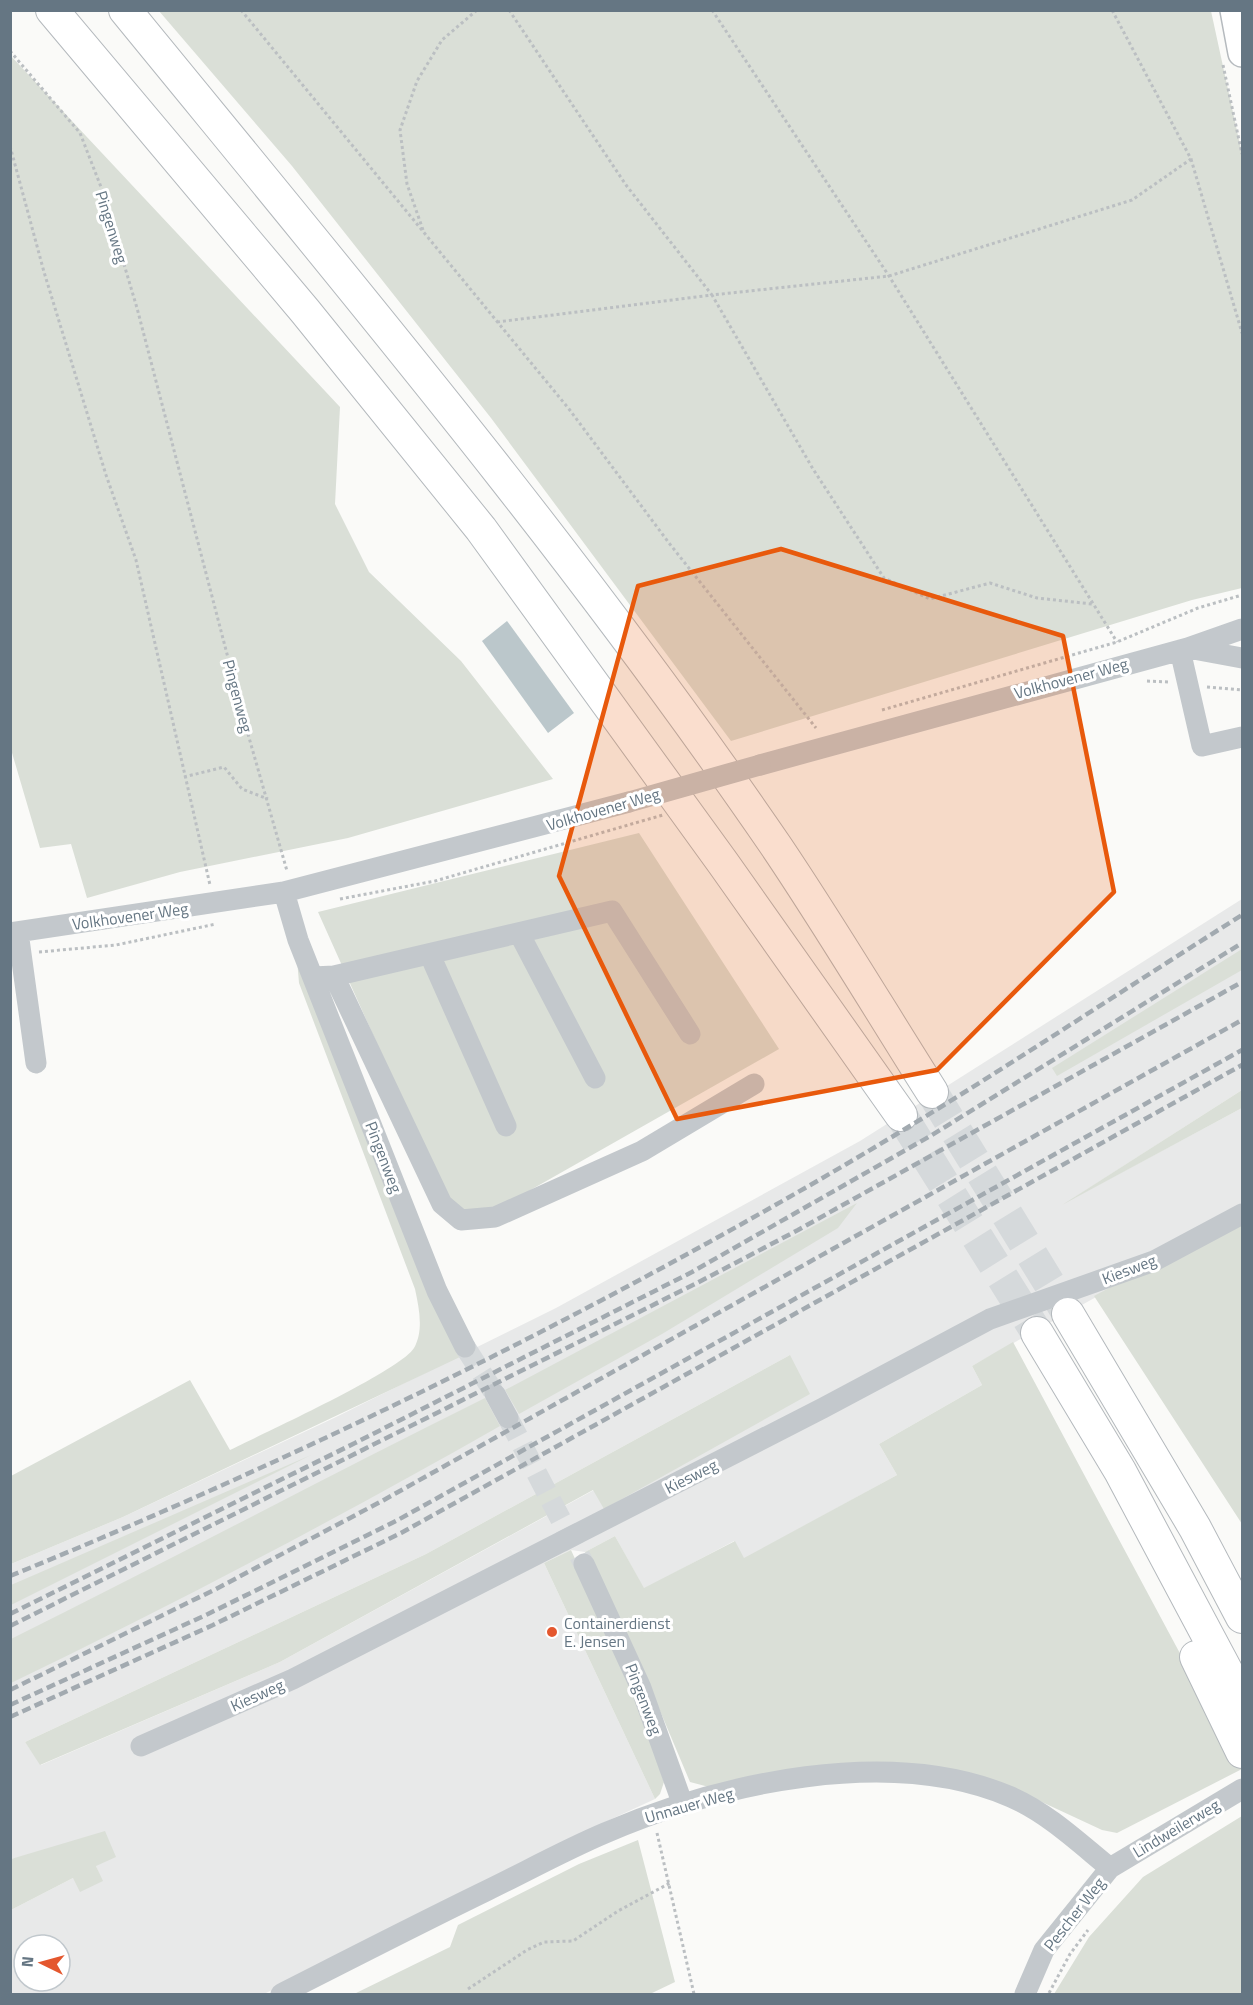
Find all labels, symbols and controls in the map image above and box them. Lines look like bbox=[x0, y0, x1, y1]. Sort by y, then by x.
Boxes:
street label: Pingenweg bbox=[90, 188, 134, 266]
street label: Volkhovener Weg bbox=[1011, 651, 1131, 705]
street label: Pingenweg bbox=[217, 657, 259, 735]
street label: Volkhovener Weg bbox=[543, 781, 663, 837]
street label: Volkhovener Weg bbox=[70, 896, 190, 936]
street label: Pingenweg bbox=[359, 1118, 409, 1196]
street label: Kiesweg bbox=[1098, 1248, 1160, 1290]
street label: Kiesweg bbox=[660, 1452, 722, 1500]
place label: Containerdienst E. Jensen bbox=[564, 1611, 671, 1653]
marker: Containerdienst E. Jensen bbox=[545, 1625, 559, 1639]
street label: Pingenweg bbox=[619, 1660, 669, 1738]
street label: Kiesweg bbox=[226, 1673, 288, 1717]
street label: Unnauer Weg bbox=[642, 1781, 736, 1829]
street label: Lindweilerweg bbox=[1128, 1793, 1224, 1863]
street label: Pescher Weg bbox=[1038, 1872, 1110, 1956]
north arrow bbox=[12, 1933, 72, 1993]
text: N bbox=[15, 1955, 39, 1968]

